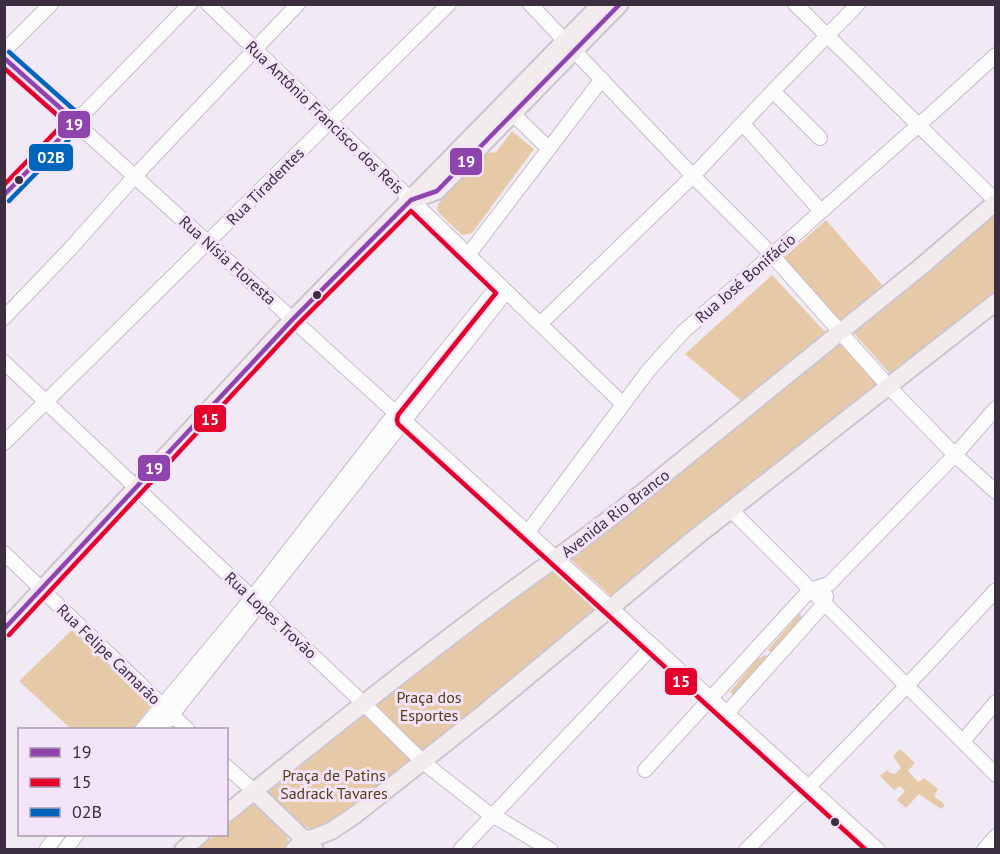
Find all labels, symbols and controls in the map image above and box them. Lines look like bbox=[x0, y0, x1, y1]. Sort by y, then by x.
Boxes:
street label: Rua Antônio Francisco dos Reis bbox=[242, 36, 408, 198]
line badge: 19 bbox=[57, 110, 91, 139]
text: 19 bbox=[65, 114, 83, 134]
line badge: 02B bbox=[28, 143, 74, 172]
street label: Rua Tiradentes bbox=[222, 143, 308, 229]
text: 02B bbox=[37, 147, 65, 167]
line badge: 19 bbox=[449, 147, 483, 176]
text: 19 bbox=[457, 151, 475, 171]
unlabelled marker bbox=[13, 174, 25, 186]
street label: Rua Nísia Floresta bbox=[175, 211, 281, 309]
street label: Rua José Bonifácio bbox=[691, 229, 799, 327]
unlabelled marker bbox=[311, 289, 323, 301]
line badge: 15 bbox=[193, 404, 227, 433]
text: 15 bbox=[201, 409, 219, 429]
line badge: 19 bbox=[137, 454, 171, 482]
text: 19 bbox=[145, 458, 163, 478]
street label: Avenida Rio Branco bbox=[557, 465, 673, 561]
street label: Rua Lopes Trovão bbox=[221, 567, 321, 663]
street label: Rua Felipe Camarão bbox=[53, 599, 165, 709]
line badge: 15 bbox=[664, 667, 698, 696]
text: 15 bbox=[672, 671, 690, 691]
park label: Praça dos Esportes bbox=[396, 687, 462, 725]
legend bbox=[18, 728, 228, 836]
text: 19 bbox=[72, 740, 92, 763]
park label: Praça de Patins Sadrack Tavares bbox=[280, 765, 388, 803]
text: 15 bbox=[72, 770, 92, 793]
text: 02B bbox=[72, 800, 102, 823]
unlabelled marker bbox=[829, 816, 841, 828]

